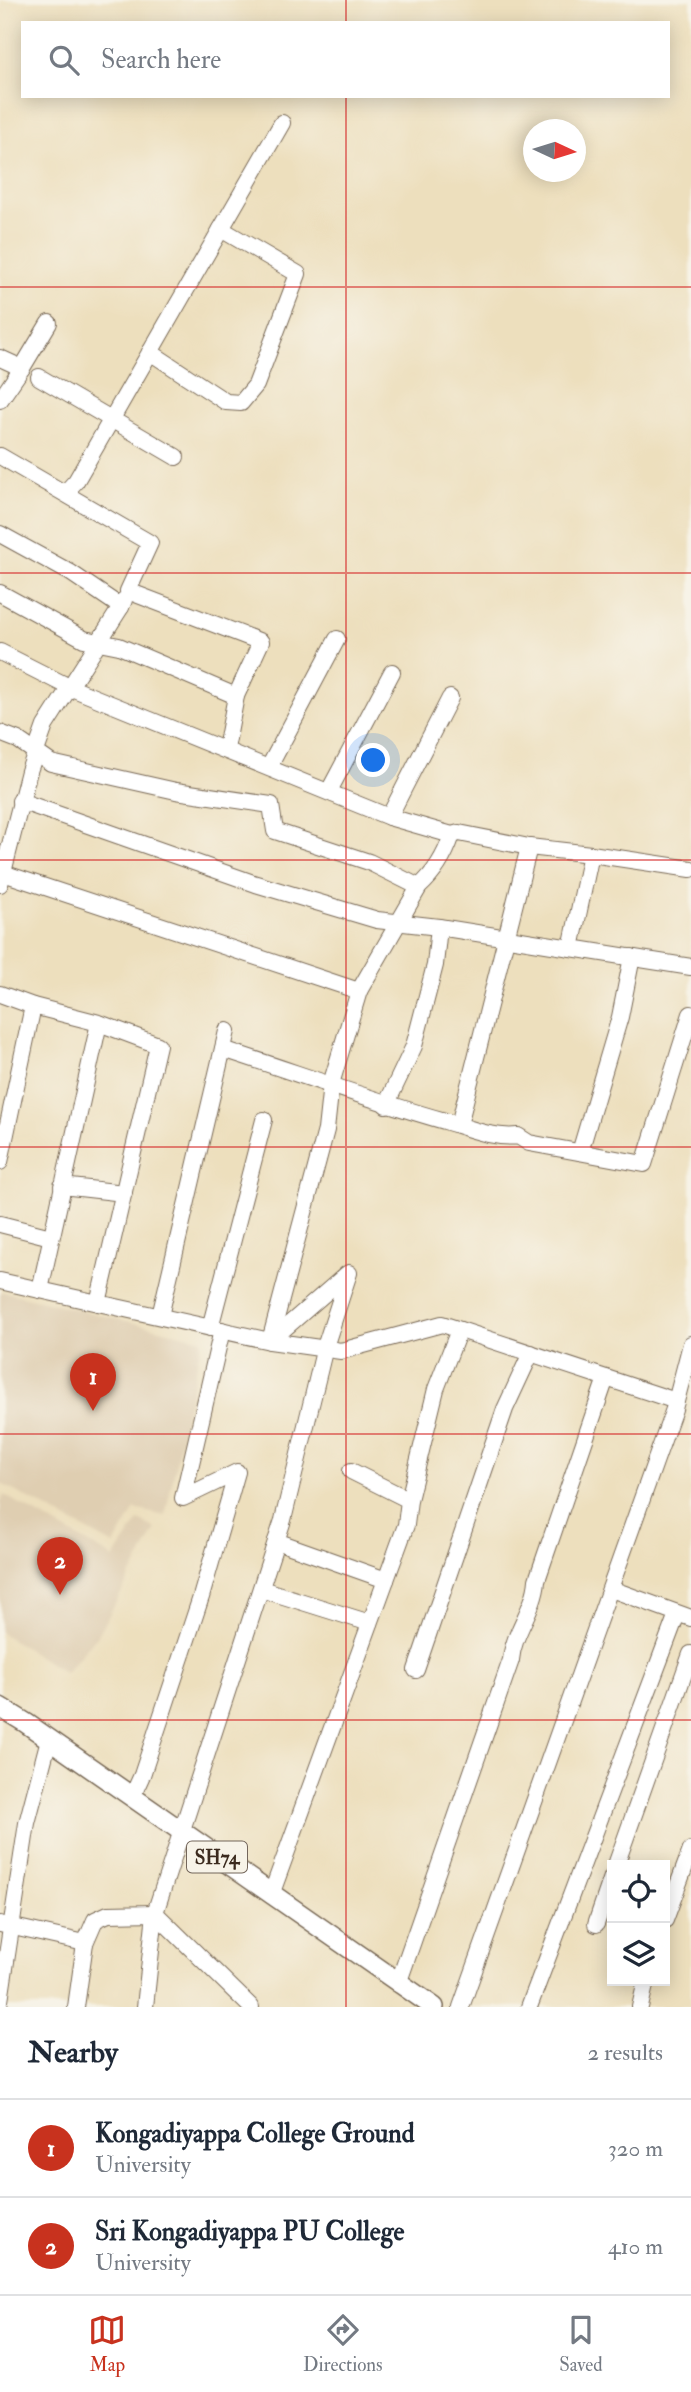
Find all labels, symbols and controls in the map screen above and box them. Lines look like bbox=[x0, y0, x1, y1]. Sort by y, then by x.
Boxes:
search box bbox=[21, 21, 670, 98]
icon: search bbox=[45, 41, 83, 79]
text: Search here bbox=[101, 44, 221, 76]
north arrow bbox=[523, 119, 586, 182]
your location bbox=[356, 743, 390, 777]
pin: 1 bbox=[70, 1353, 116, 1411]
pin: 2 bbox=[37, 1537, 83, 1595]
road number: SH74 bbox=[187, 1842, 247, 1872]
map controls bbox=[607, 1860, 670, 1986]
button: locate bbox=[607, 1860, 670, 1923]
button: layers bbox=[607, 1923, 670, 1986]
text: Nearby bbox=[28, 2034, 118, 2071]
text: 2 results bbox=[588, 2038, 663, 2067]
text: Kongadiyappa College Ground bbox=[95, 2118, 414, 2150]
text: 1 bbox=[47, 2134, 55, 2163]
text: 320 m bbox=[608, 2134, 663, 2163]
text: University bbox=[95, 2150, 191, 2179]
text: Sri Kongadiyappa PU College bbox=[95, 2216, 404, 2248]
text: 2 bbox=[45, 2232, 57, 2261]
text: 410 m bbox=[608, 2232, 663, 2261]
text: University bbox=[95, 2248, 191, 2277]
tab: Map bbox=[88, 2311, 126, 2377]
tab: Directions bbox=[303, 2311, 383, 2377]
tab: Saved bbox=[559, 2311, 603, 2377]

